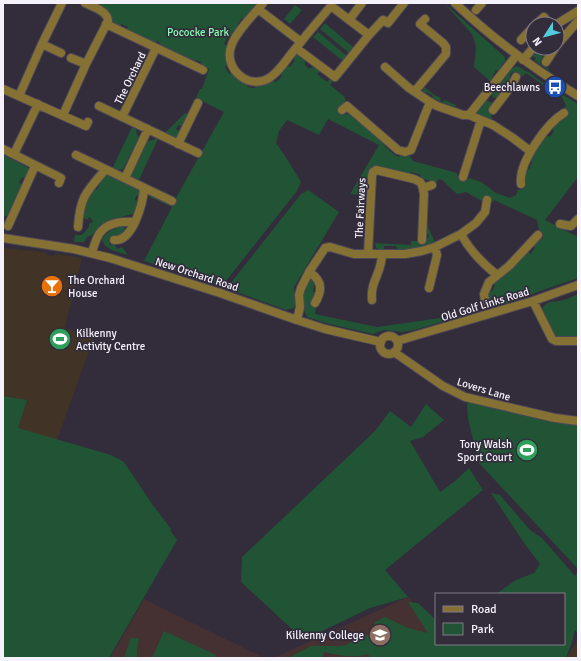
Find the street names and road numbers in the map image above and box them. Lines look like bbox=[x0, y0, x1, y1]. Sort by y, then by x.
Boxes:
street label: The Orchard bbox=[112, 50, 149, 107]
street label: The Fairways bbox=[352, 177, 369, 239]
street label: New Orchard Road bbox=[154, 255, 240, 294]
street label: Old Golf Links Road bbox=[439, 285, 531, 324]
street label: Lovers Lane bbox=[455, 375, 512, 404]

